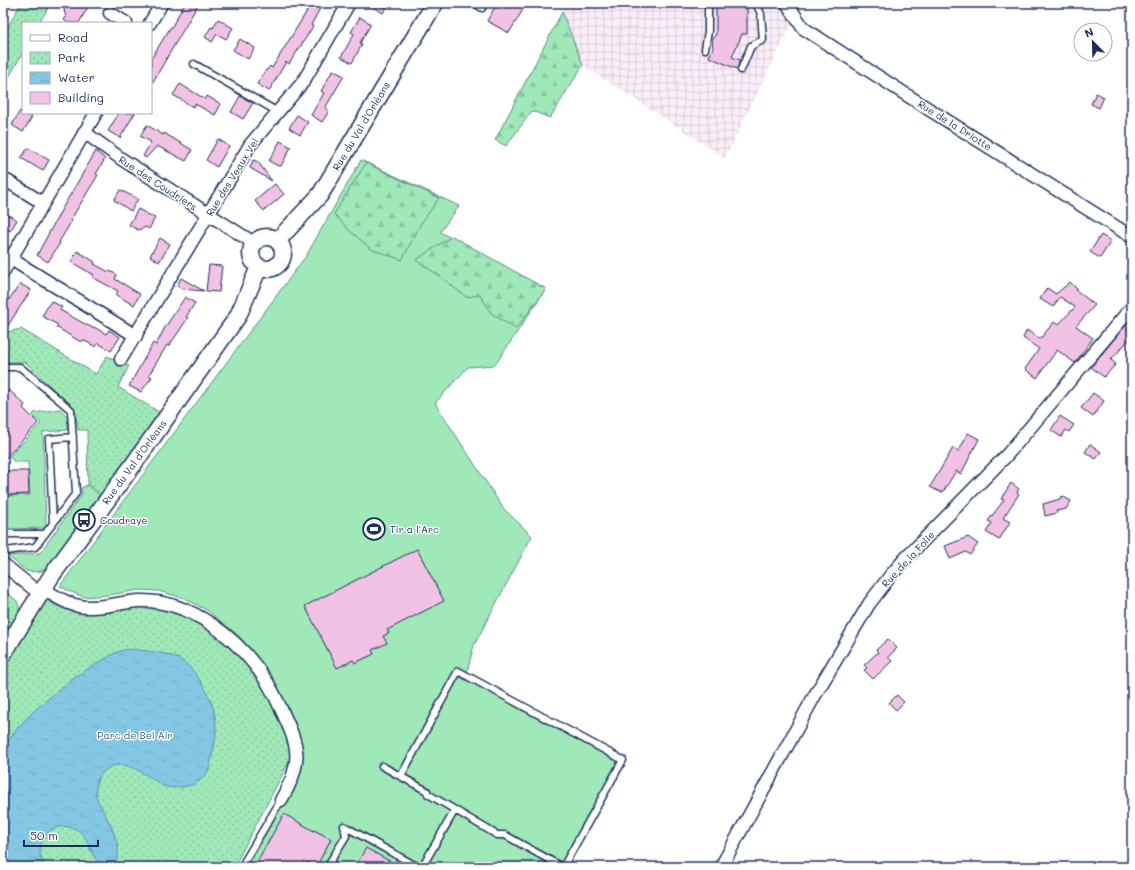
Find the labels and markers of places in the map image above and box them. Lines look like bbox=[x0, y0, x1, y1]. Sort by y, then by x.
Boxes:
bus stop icon: Coudraye bbox=[71, 507, 97, 533]
place label: Coudraye bbox=[100, 513, 148, 527]
sports icon: Tir a l'Arc bbox=[361, 516, 387, 542]
place label: Tir a l'Arc bbox=[390, 522, 439, 536]

